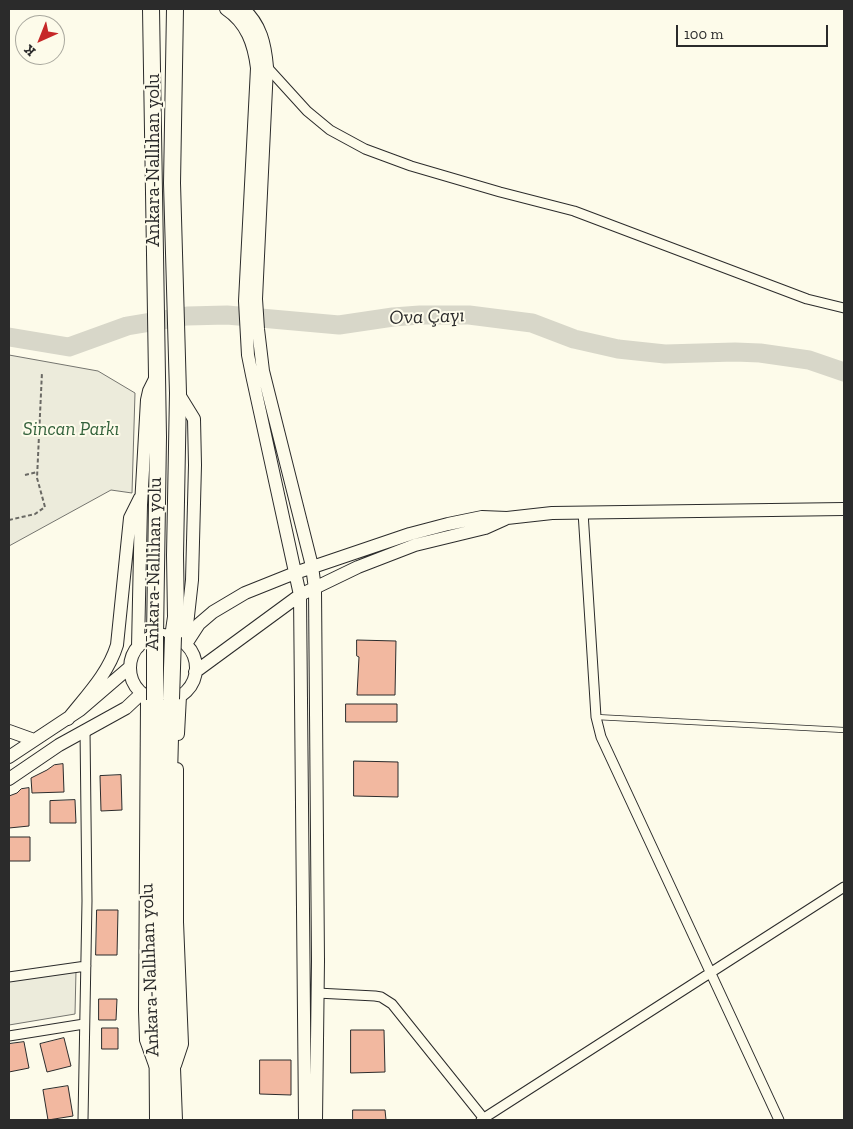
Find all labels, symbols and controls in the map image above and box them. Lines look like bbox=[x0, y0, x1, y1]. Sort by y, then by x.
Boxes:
north arrow bbox=[15, 15, 65, 65]
scale bar bbox=[678, 15, 830, 47]
text: 100 m bbox=[684, 25, 723, 43]
text: K bbox=[21, 41, 39, 60]
street label: Ankara-Nallıhan yolu bbox=[143, 73, 165, 247]
water label: Ova Çayı bbox=[389, 304, 465, 330]
park label: Sincan Parkı bbox=[23, 419, 119, 441]
street label: Ankara-Nallıhan yolu bbox=[141, 477, 167, 651]
street label: Ankara-Nallıhan yolu bbox=[136, 883, 164, 1057]

